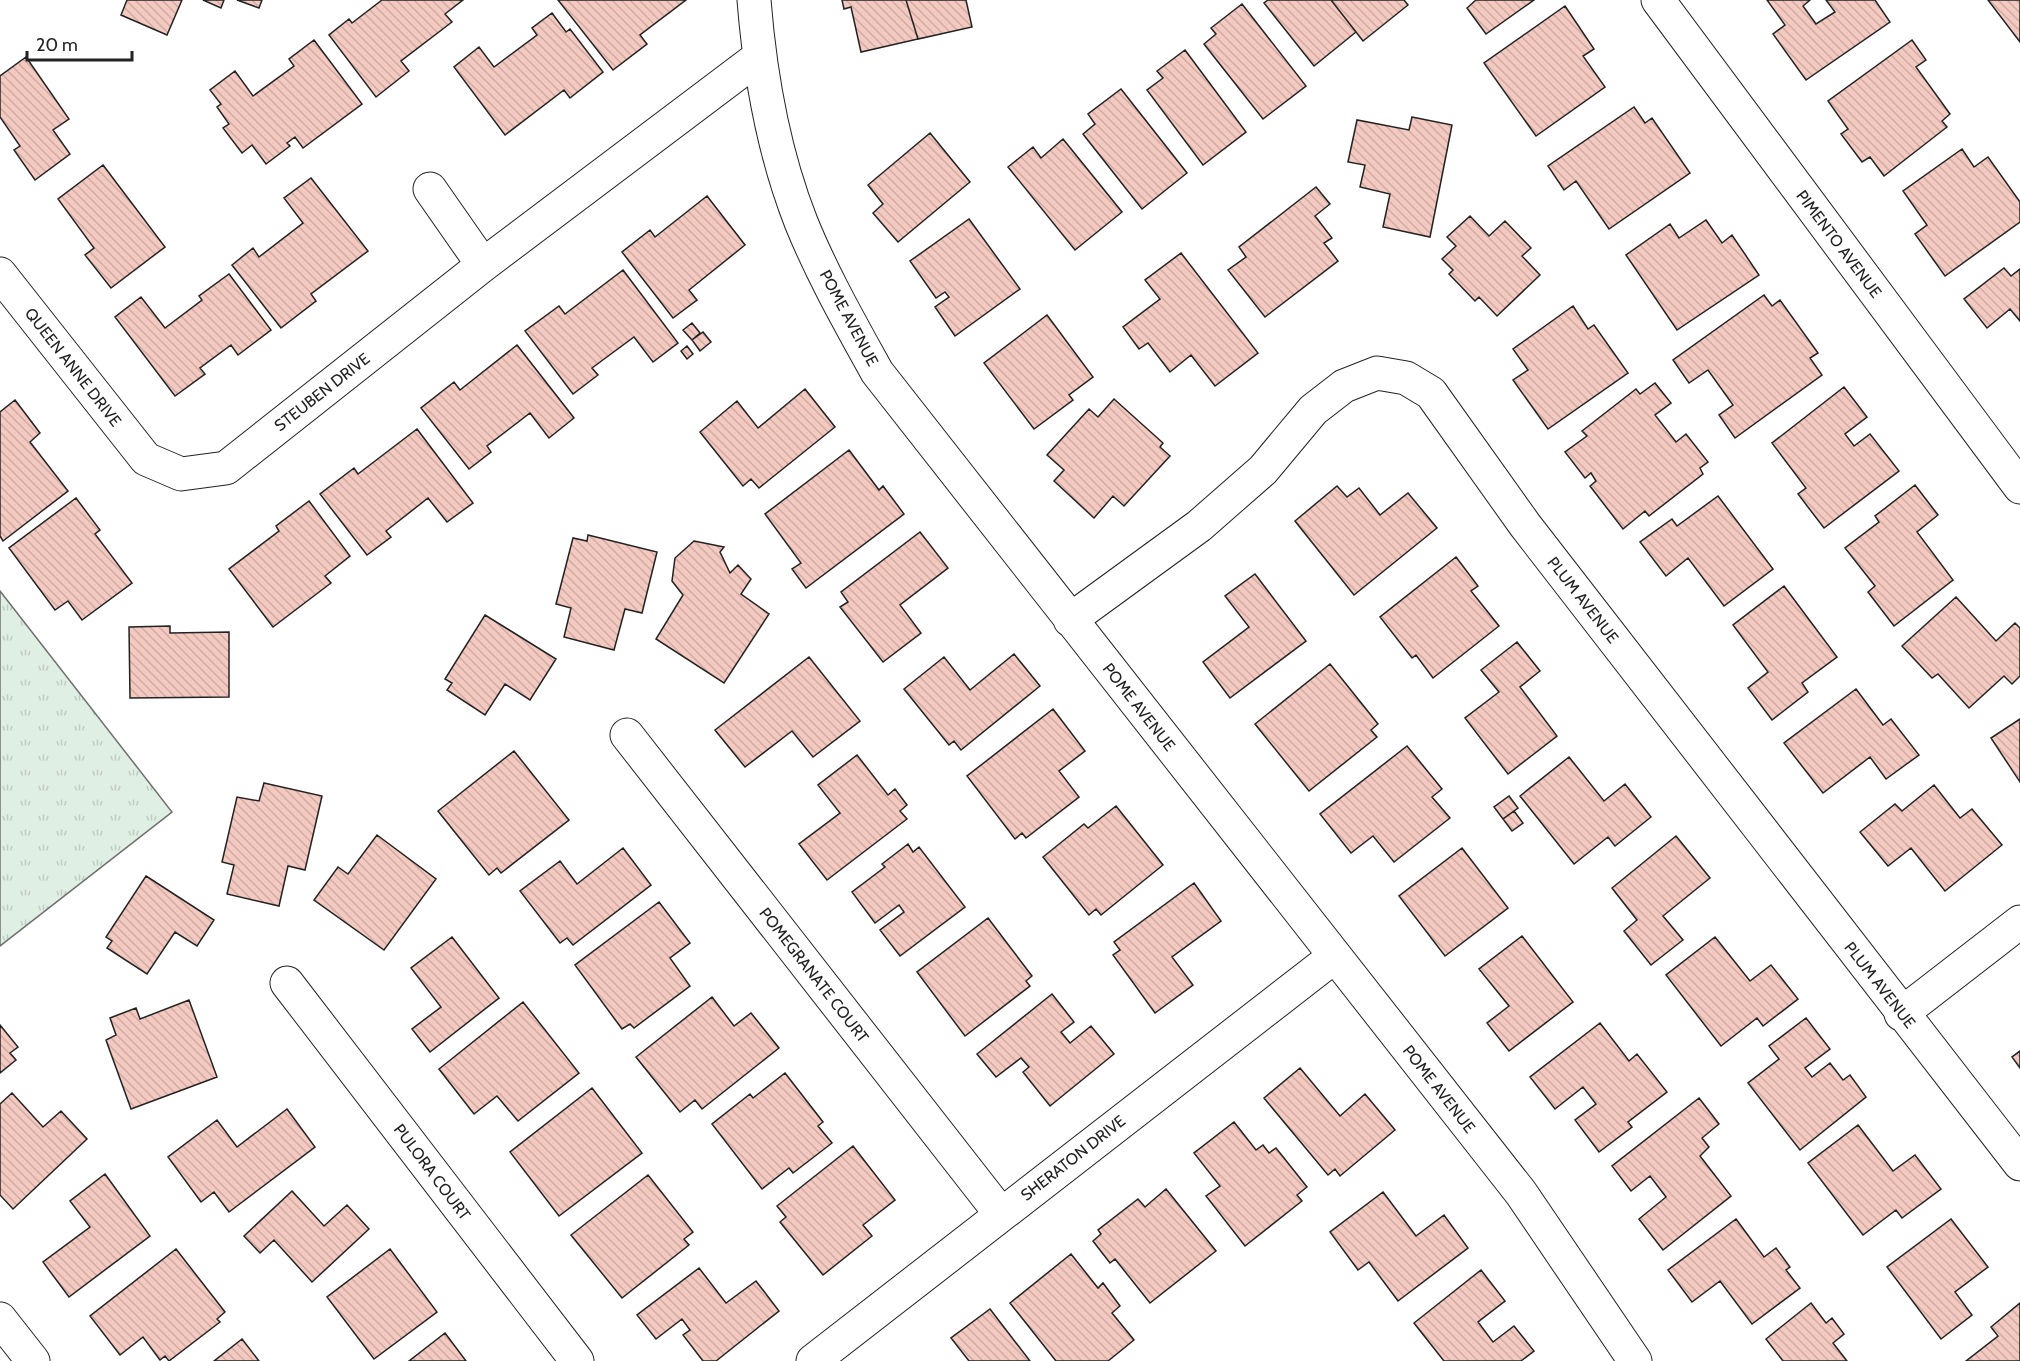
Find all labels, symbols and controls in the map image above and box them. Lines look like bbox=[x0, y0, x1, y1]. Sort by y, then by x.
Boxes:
scale bar bbox=[27, 24, 132, 62]
text: 20 m bbox=[36, 34, 78, 56]
street label: PIMENTO AVENUE bbox=[1792, 187, 1886, 302]
street label: POME AVENUE bbox=[816, 267, 882, 369]
street label: QUEEN ANNE DRIVE bbox=[21, 304, 125, 430]
street label: STEUBEN DRIVE bbox=[271, 349, 373, 435]
street label: PLUM AVENUE bbox=[1543, 553, 1623, 647]
street label: POME AVENUE bbox=[1099, 659, 1179, 755]
street label: POMEGRANATE COURT bbox=[755, 904, 873, 1047]
street label: PLUM AVENUE bbox=[1840, 938, 1920, 1032]
street label: POME AVENUE bbox=[1399, 1041, 1479, 1137]
street label: SHERATON DRIVE bbox=[1017, 1111, 1129, 1205]
street label: PULORA COURT bbox=[390, 1120, 475, 1224]

